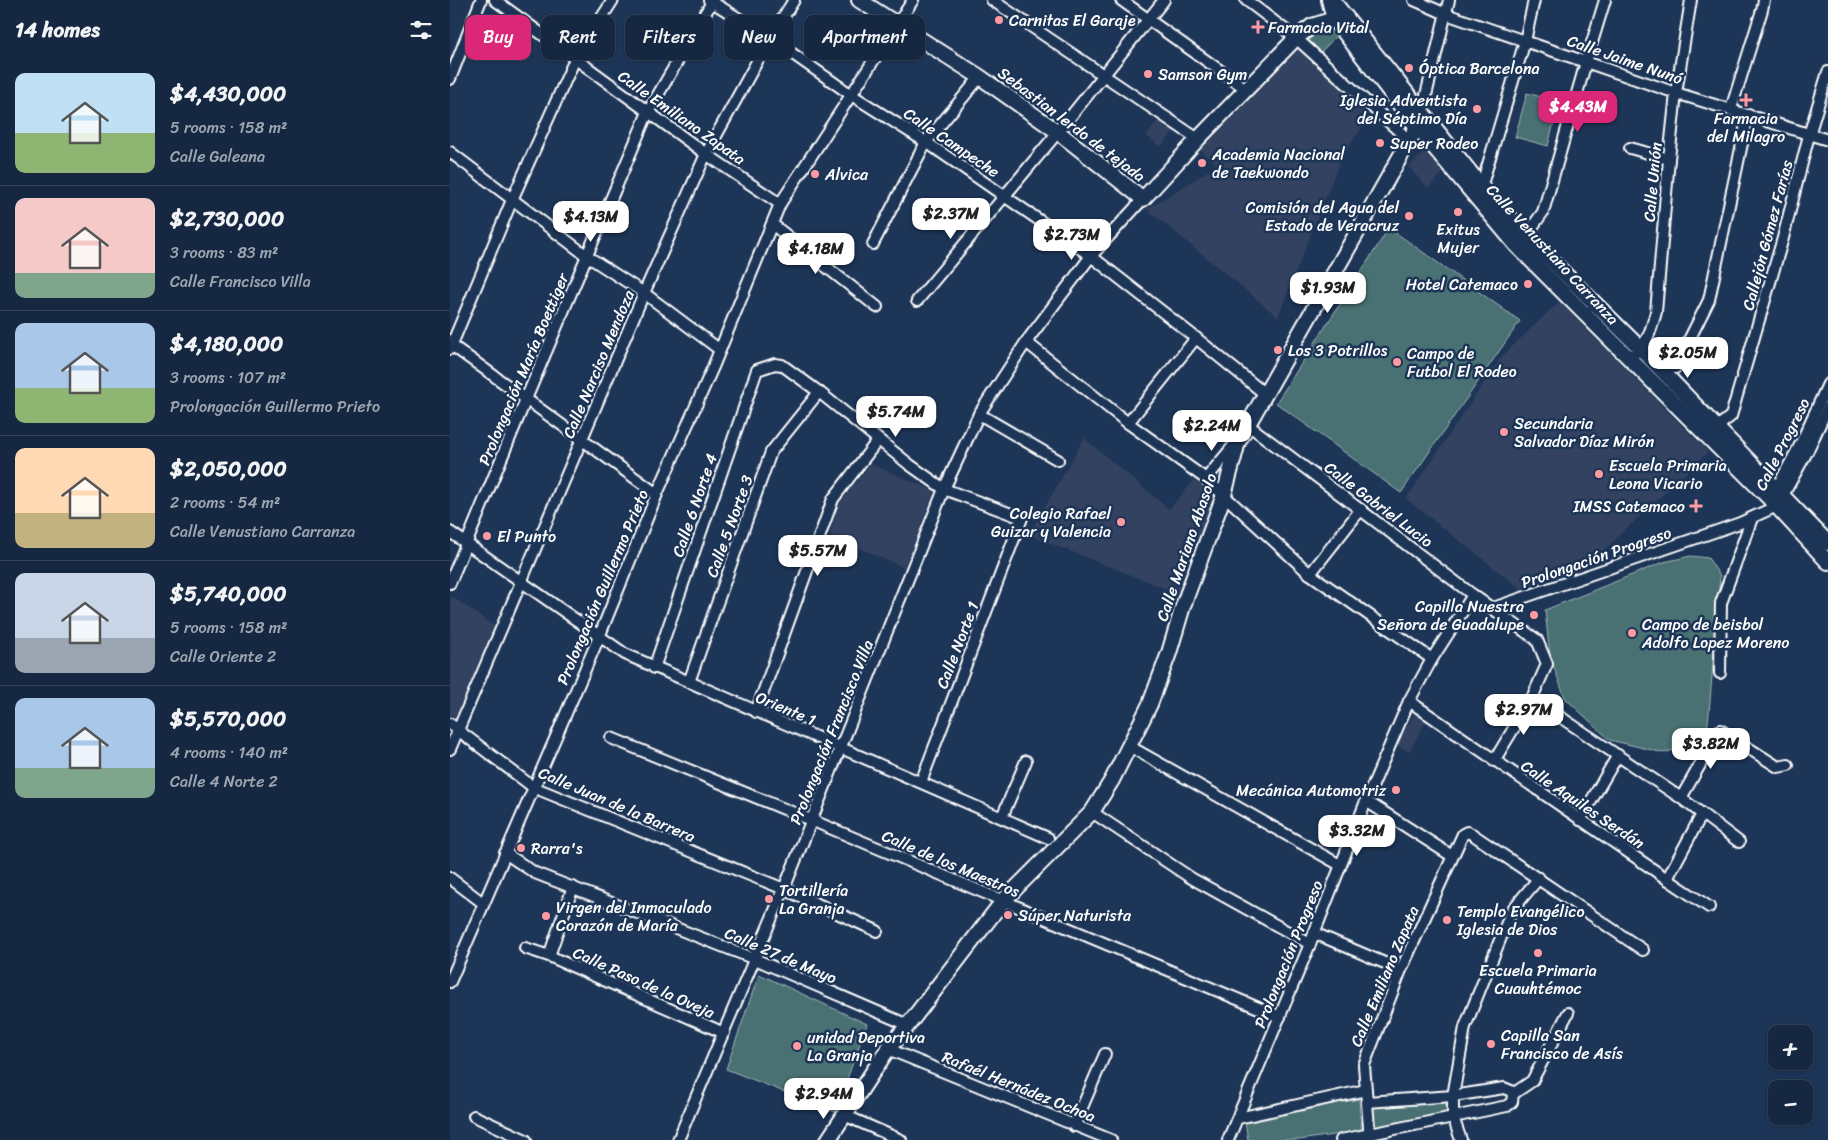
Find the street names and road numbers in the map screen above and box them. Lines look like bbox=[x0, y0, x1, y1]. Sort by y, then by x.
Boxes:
street label: Calle Jaime Nunó bbox=[1563, 26, 1687, 93]
street label: Sebastian lerdo de tejada bbox=[991, 59, 1152, 190]
street label: Calle Emiliano Zapata bbox=[612, 62, 752, 173]
street label: Calle Campeche bbox=[898, 99, 1006, 185]
street label: Calle Unión bbox=[1635, 141, 1670, 223]
street label: Callejón Gómez Farías bbox=[1733, 156, 1802, 313]
street label: Calle Venustiano Carranza bbox=[1479, 177, 1626, 332]
street label: Prolongación María Boettiger bbox=[470, 267, 578, 470]
street label: Calle Narciso Mendoza bbox=[554, 284, 643, 443]
street label: Calle Progreso bbox=[1747, 393, 1818, 496]
street label: Calle 6 Norte 4 bbox=[663, 450, 726, 561]
street label: Calle Gabriel Lucio bbox=[1318, 454, 1440, 555]
street label: Calle Mariano Abasolo bbox=[1148, 469, 1225, 625]
street label: Calle 5 Norte 3 bbox=[698, 471, 761, 581]
street label: Prolongación Guillermo Prieto bbox=[548, 485, 657, 690]
street label: Prolongación Progreso bbox=[1517, 518, 1675, 597]
street label: Calle Norte 1 bbox=[928, 597, 987, 693]
street label: Prolongación Francisco Villa bbox=[781, 635, 882, 829]
street label: Oriente 1 bbox=[751, 683, 821, 734]
street label: Calle Aquiles Serdán bbox=[1515, 752, 1651, 857]
street label: Calle Juan de la Barrera bbox=[534, 758, 700, 851]
street label: Calle de los Maestros bbox=[877, 821, 1025, 906]
street label: Prolongación Progreso bbox=[1246, 876, 1331, 1033]
street label: Calle Emiliano Zapata bbox=[1342, 901, 1427, 1051]
street label: Calle 27 de Mayo bbox=[720, 919, 842, 992]
street label: Calle Paso de la Oveja bbox=[568, 938, 720, 1027]
street label: Rafaél Hernádez Ochoa bbox=[938, 1042, 1100, 1131]

